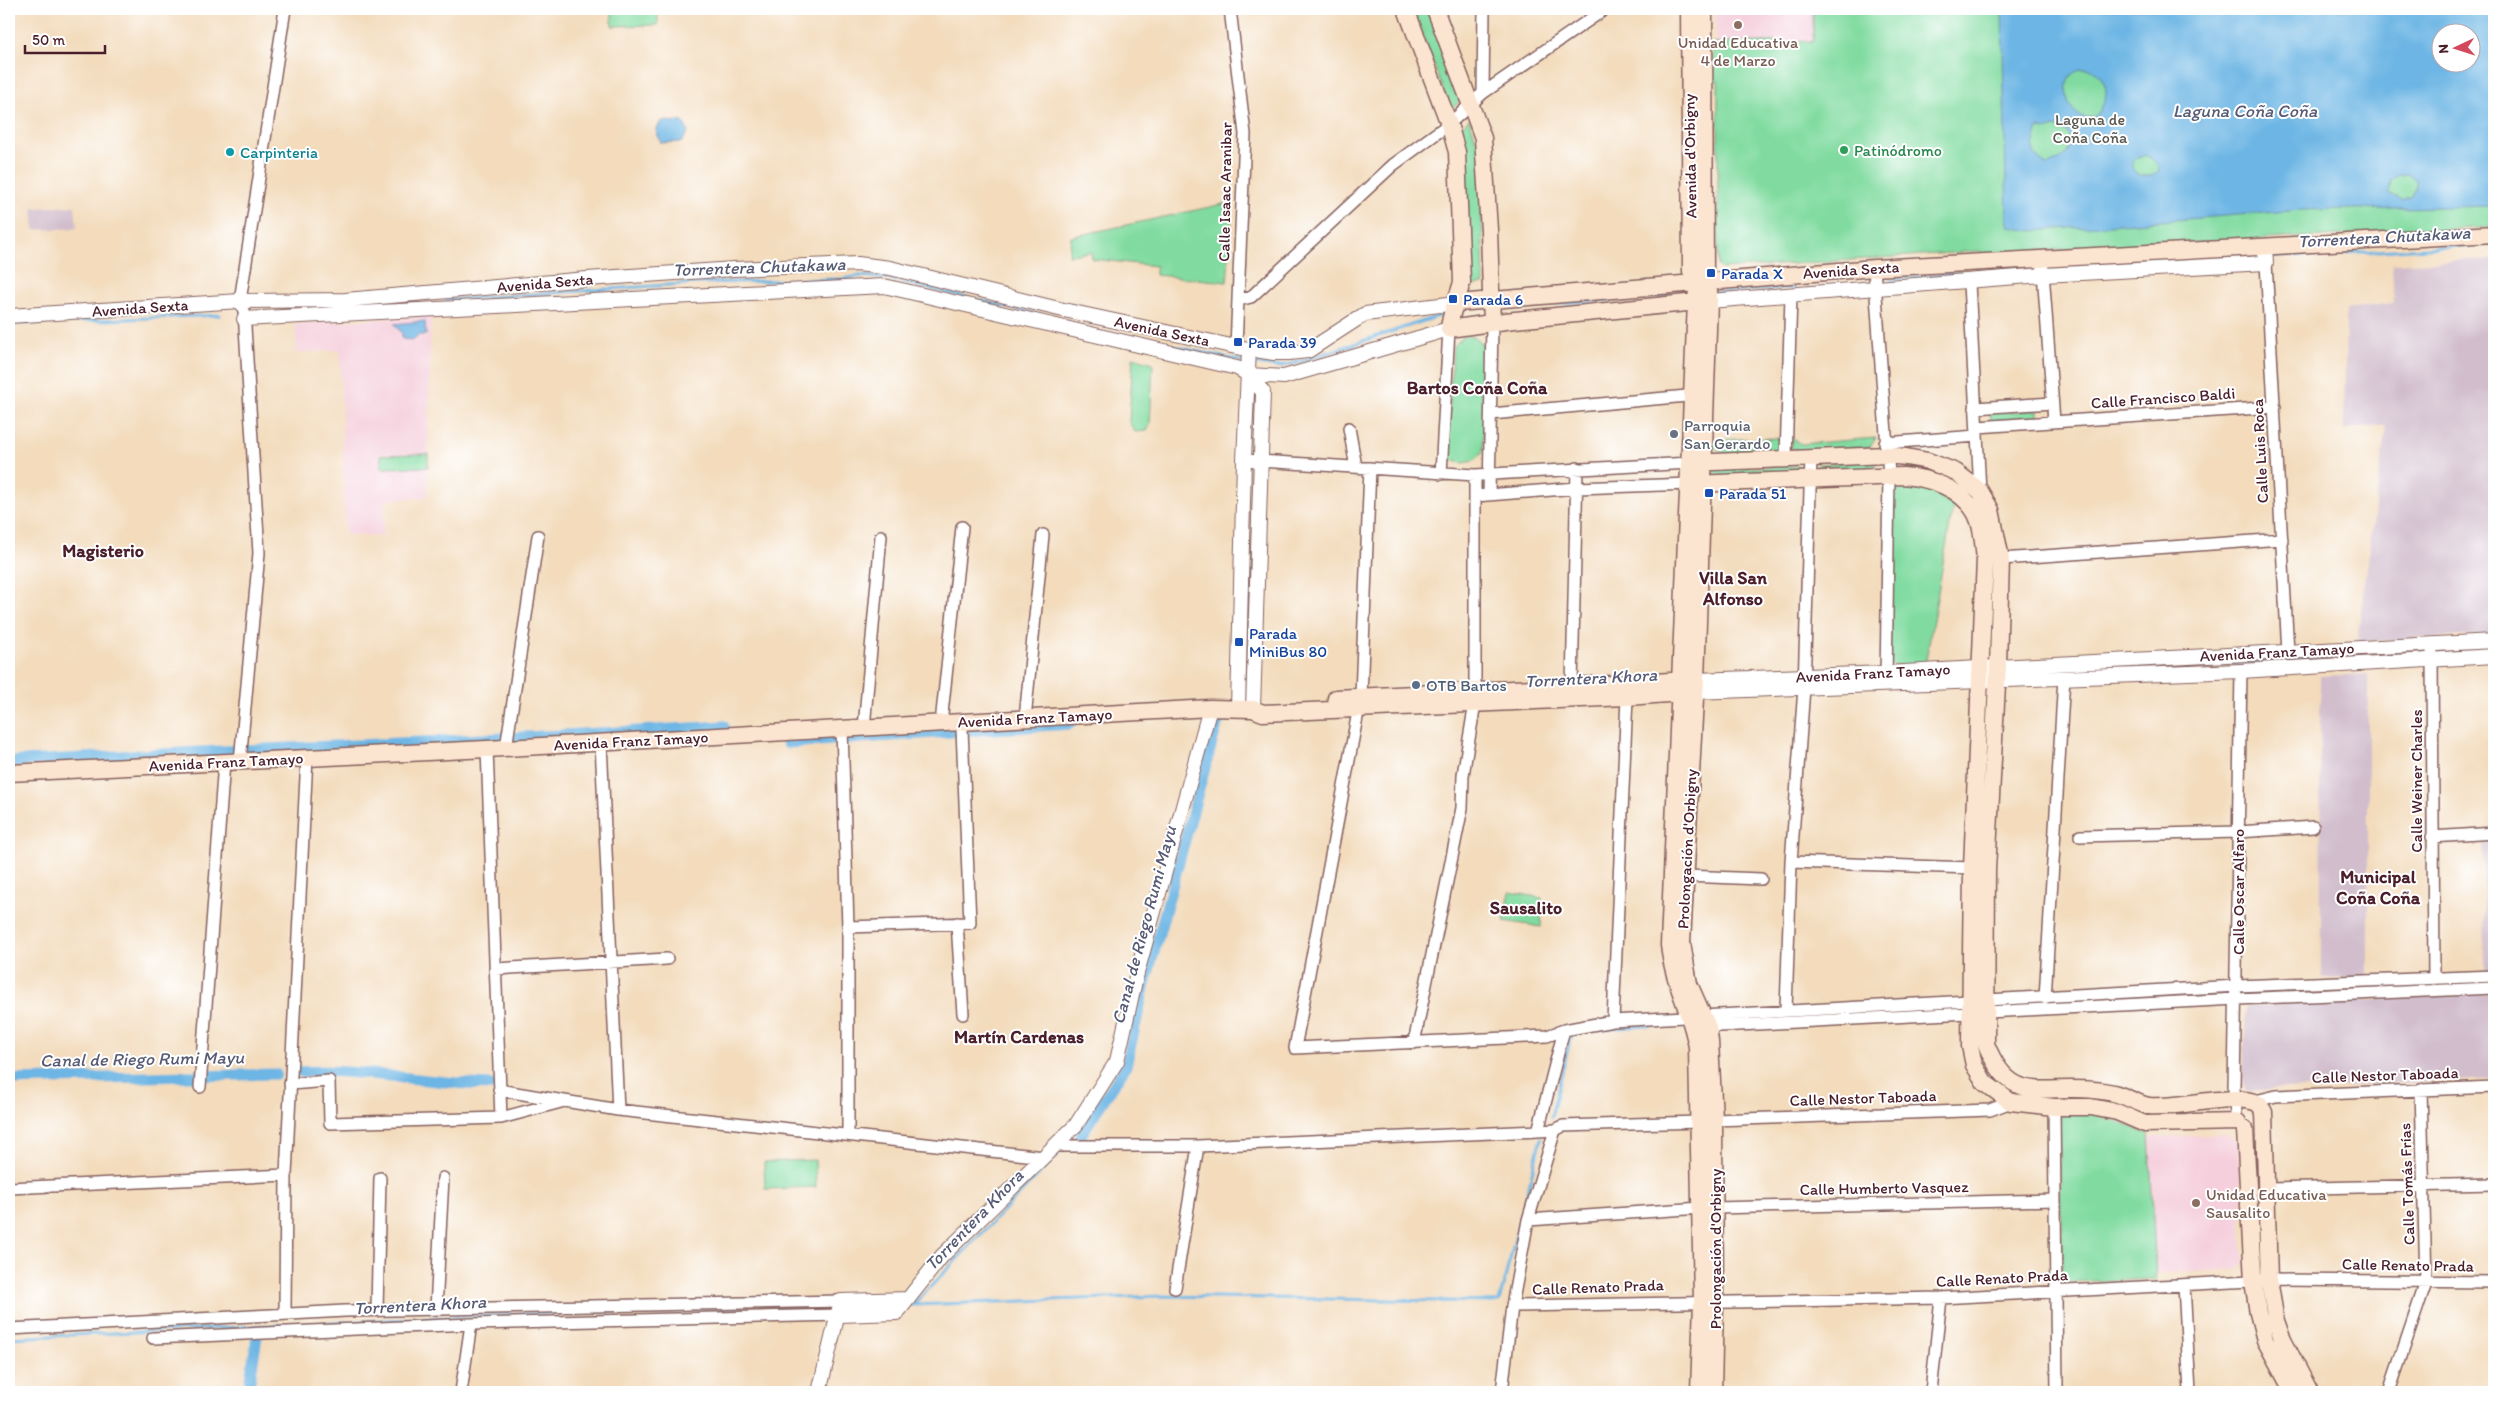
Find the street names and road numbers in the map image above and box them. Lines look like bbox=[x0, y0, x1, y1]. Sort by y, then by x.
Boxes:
street label: Avenida d'Orbigny bbox=[1679, 93, 1701, 218]
street label: Calle Isaac Aranibar bbox=[1214, 122, 1236, 262]
street label: Avenida Sexta bbox=[1802, 257, 1900, 283]
street label: Avenida Sexta bbox=[496, 269, 594, 297]
street label: Avenida Sexta bbox=[91, 295, 189, 321]
street label: Avenida Sexta bbox=[1113, 312, 1211, 350]
street label: Calle Francisco Baldi bbox=[2090, 383, 2236, 413]
street label: Calle Luis Roca bbox=[2248, 398, 2272, 504]
street label: Avenida Franz Tamayo bbox=[2199, 638, 2355, 666]
street label: Avenida Franz Tamayo bbox=[1795, 659, 1951, 687]
street label: Avenida Franz Tamayo bbox=[957, 704, 1113, 732]
street label: Calle Weiner Charles bbox=[2407, 709, 2426, 853]
street label: Avenida Franz Tamayo bbox=[553, 727, 709, 755]
street label: Avenida Franz Tamayo bbox=[148, 748, 304, 776]
street label: Prolongación d'Orbigny bbox=[1673, 768, 1701, 930]
street label: Calle Oscar Alfaro bbox=[2229, 829, 2248, 955]
street label: Calle Nestor Taboada bbox=[2311, 1063, 2459, 1087]
street label: Calle Nestor Taboada bbox=[1789, 1086, 1937, 1110]
street label: Calle Tomás Frías bbox=[2395, 1123, 2419, 1245]
street label: Prolongación d'Orbigny bbox=[1706, 1168, 1725, 1329]
street label: Calle Humberto Vasquez bbox=[1799, 1177, 1969, 1199]
street label: Calle Renato Prada bbox=[2342, 1254, 2475, 1276]
street label: Calle Renato Prada bbox=[1936, 1265, 2069, 1291]
street label: Calle Renato Prada bbox=[1532, 1275, 1665, 1299]

